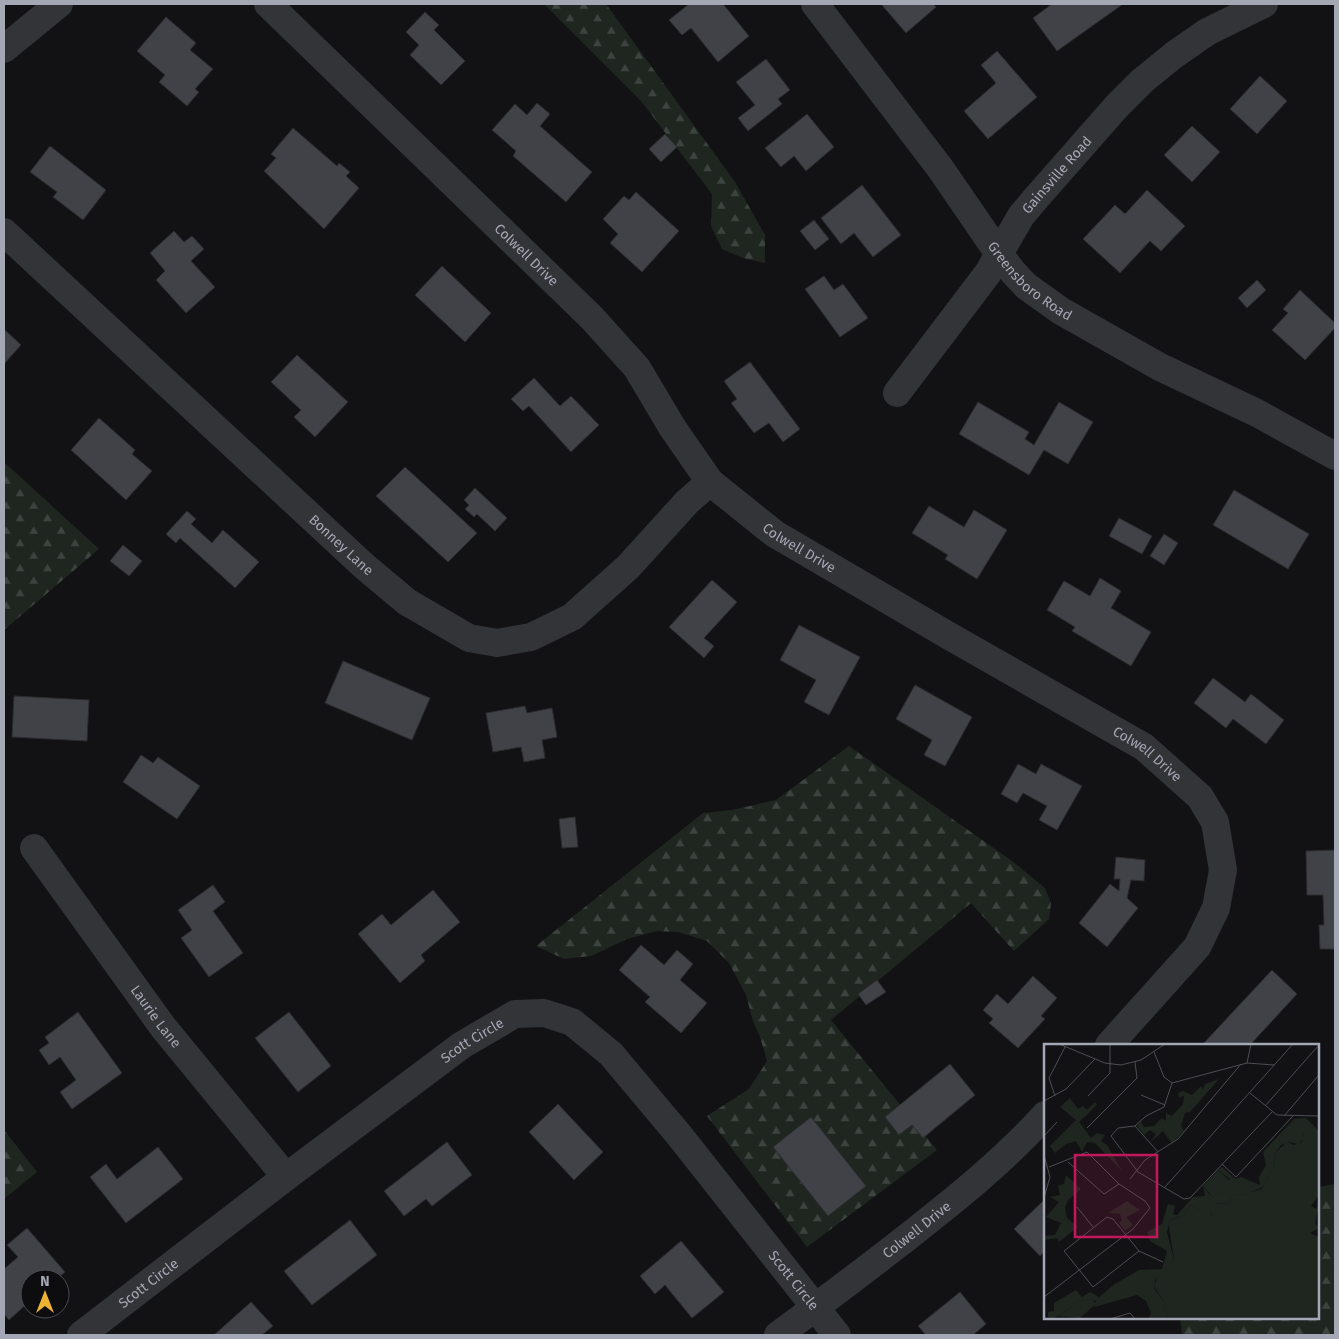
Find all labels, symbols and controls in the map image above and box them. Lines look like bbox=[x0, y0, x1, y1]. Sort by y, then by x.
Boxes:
street label: Gainsville Road bbox=[1018, 132, 1095, 217]
street label: Colwell Drive bbox=[491, 220, 562, 289]
street label: Greensboro Road bbox=[984, 238, 1075, 324]
street label: Bonney Lane bbox=[306, 511, 377, 579]
street label: Colwell Drive bbox=[759, 519, 839, 576]
street label: Colwell Drive bbox=[1110, 723, 1185, 785]
street label: Laurie Lane bbox=[127, 982, 185, 1051]
street label: Scott Circle bbox=[437, 1014, 507, 1066]
inset map bbox=[1044, 1044, 1319, 1319]
street label: Colwell Drive bbox=[879, 1197, 954, 1262]
street label: Scott Circle bbox=[765, 1247, 823, 1314]
street label: Scott Circle bbox=[115, 1255, 182, 1312]
north arrow bbox=[20, 1269, 70, 1319]
text: N bbox=[40, 1273, 50, 1290]

